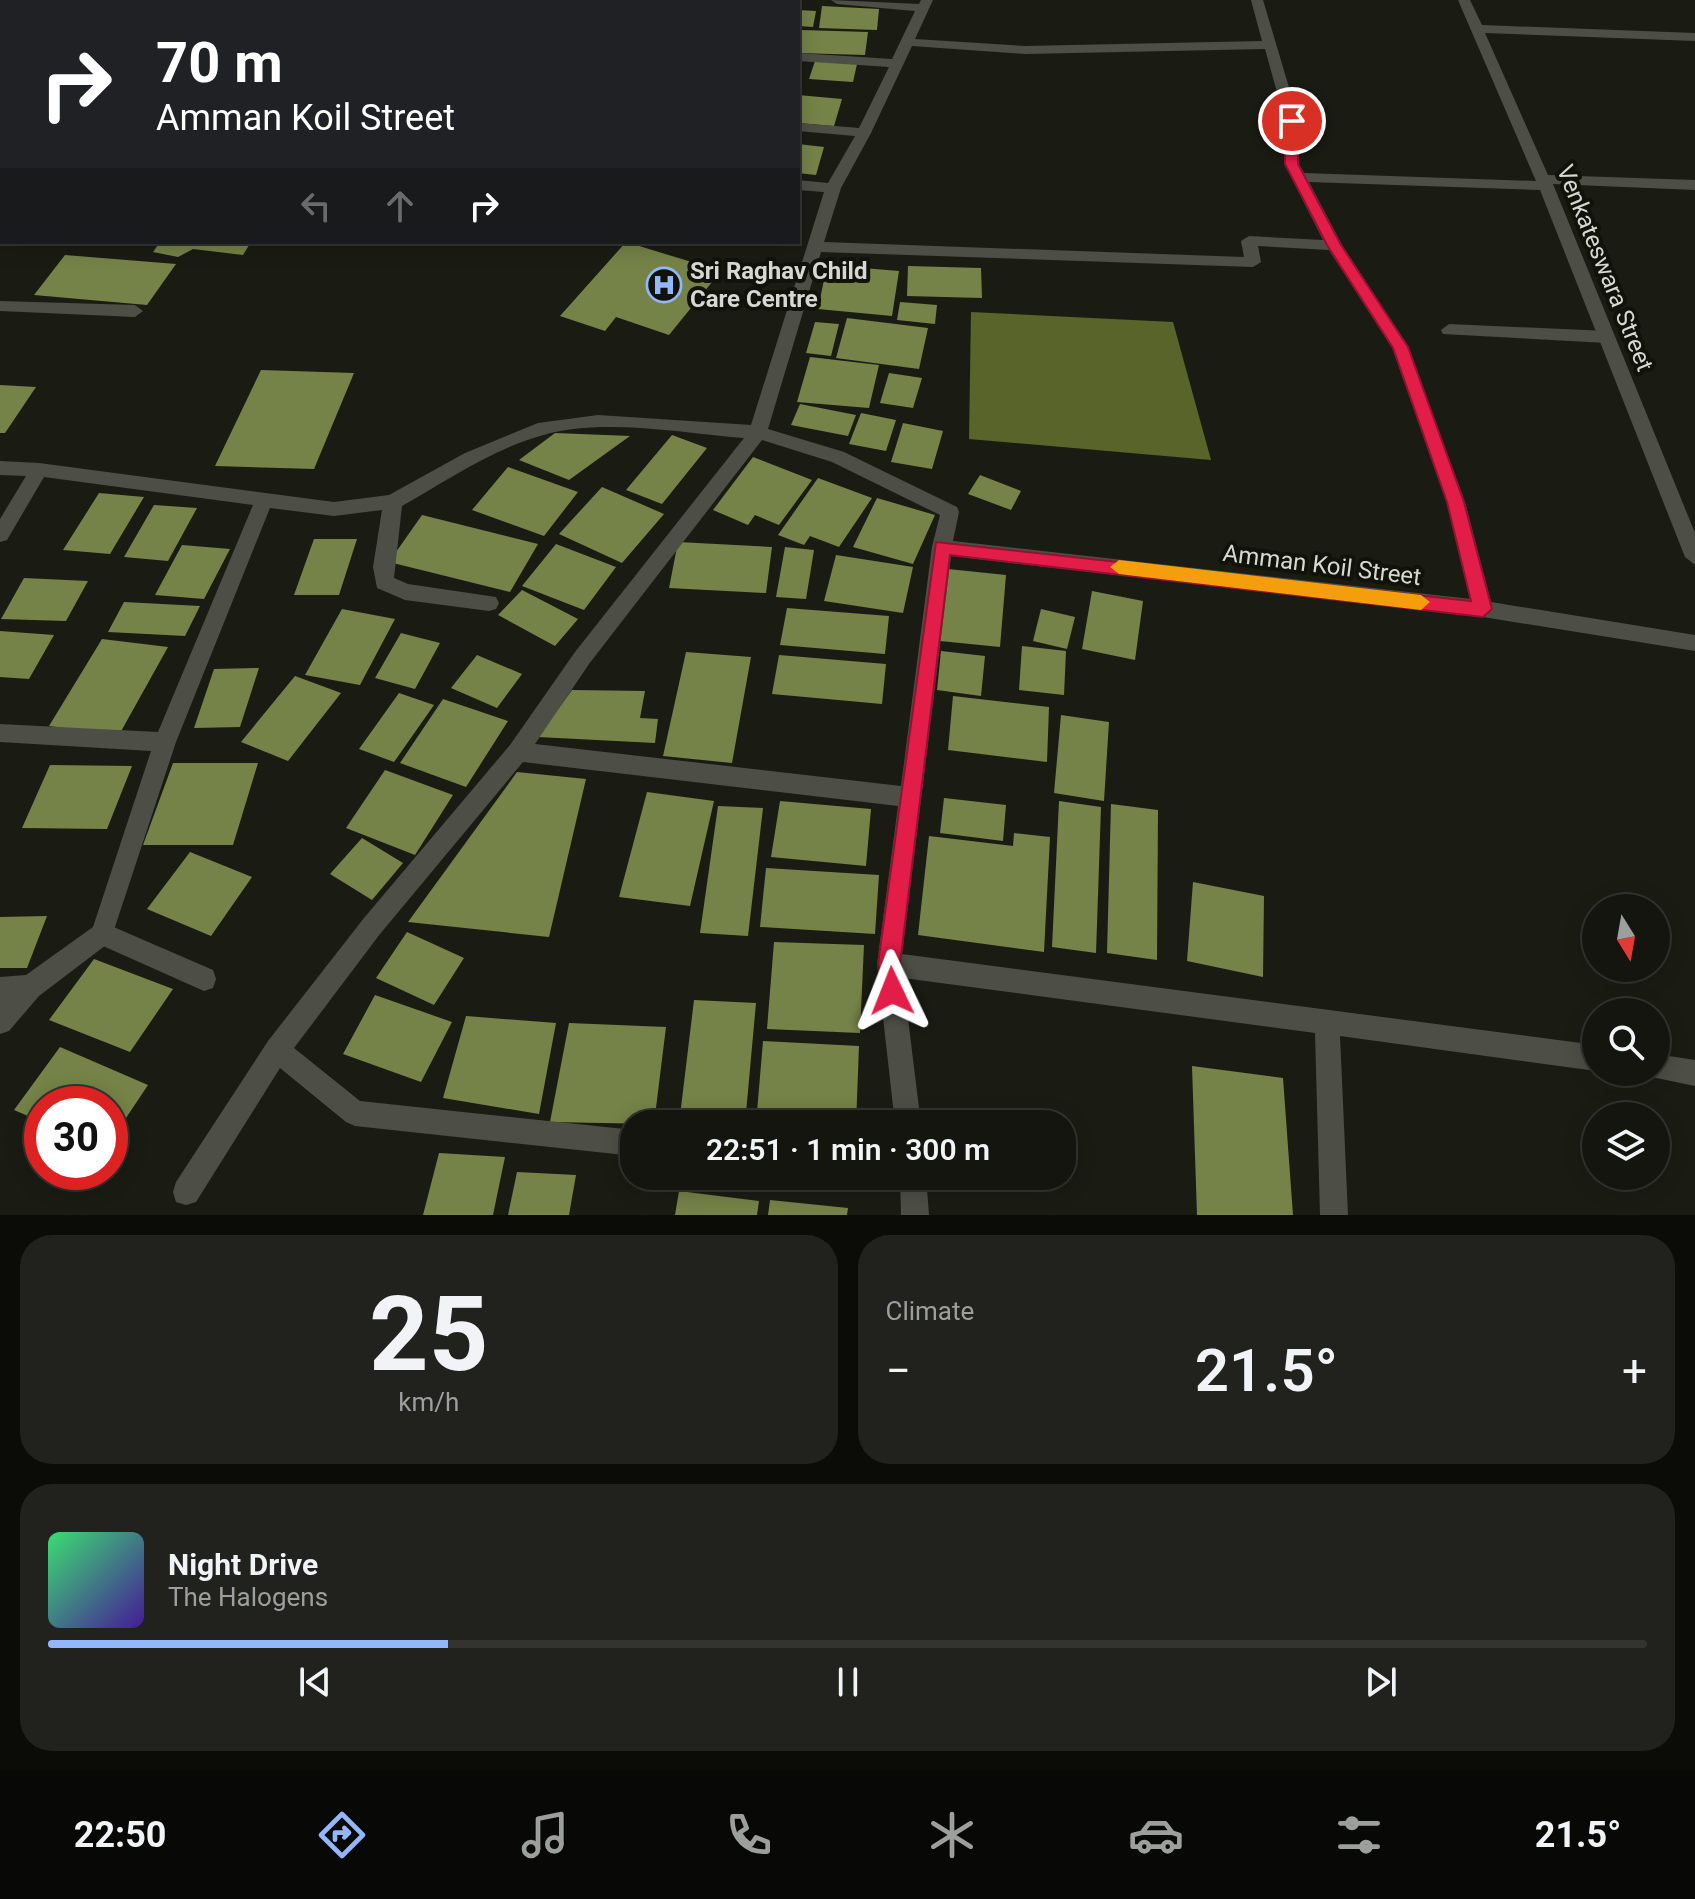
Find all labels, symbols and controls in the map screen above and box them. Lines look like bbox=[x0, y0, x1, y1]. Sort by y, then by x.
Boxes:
text: 70 m bbox=[156, 30, 283, 96]
icon: right bbox=[24, 32, 128, 136]
pin bbox=[1258, 87, 1326, 155]
text: Amman Koil Street bbox=[156, 97, 455, 139]
icon: arrive bbox=[1270, 99, 1314, 143]
street label: Venkateswara Street bbox=[1551, 161, 1659, 375]
icon: left bbox=[294, 184, 338, 228]
icon: ahead bbox=[378, 184, 422, 228]
icon: right bbox=[462, 184, 506, 228]
place label: Sri Raghav Child Care Centre bbox=[690, 257, 867, 313]
hospital icon: Sri Raghav Child Care Centre bbox=[645, 266, 683, 304]
street label: Amman Koil Street bbox=[1221, 539, 1423, 591]
north arrow bbox=[1582, 894, 1670, 982]
map controls bbox=[1582, 894, 1670, 1190]
position arrow bbox=[850, 949, 934, 1033]
button: search bbox=[1582, 998, 1670, 1086]
speed limit sign: 30 bbox=[24, 1086, 128, 1190]
button: layers bbox=[1582, 1102, 1670, 1190]
text: 22:51 · 1 min · 300 m bbox=[706, 1132, 990, 1167]
text: 25 bbox=[369, 1274, 488, 1395]
text: Climate bbox=[886, 1296, 974, 1326]
text: 21.5° bbox=[1195, 1335, 1338, 1406]
text: − bbox=[886, 1345, 911, 1397]
text: + bbox=[1622, 1345, 1647, 1397]
text: km/h bbox=[398, 1387, 459, 1417]
text: Night Drive bbox=[168, 1547, 318, 1582]
text: The Halogens bbox=[168, 1582, 328, 1612]
icon: previous bbox=[293, 1660, 337, 1704]
icon: pause bbox=[826, 1660, 870, 1704]
icon: next bbox=[1359, 1660, 1403, 1704]
icon: directions bbox=[314, 1807, 370, 1863]
icon: music bbox=[517, 1807, 573, 1863]
icon: phone bbox=[721, 1807, 777, 1863]
icon: climate bbox=[924, 1807, 980, 1863]
icon: car bbox=[1128, 1807, 1184, 1863]
icon: filters bbox=[1331, 1807, 1387, 1863]
text: 22:50 bbox=[74, 1814, 167, 1856]
text: 21.5° bbox=[1535, 1814, 1621, 1856]

